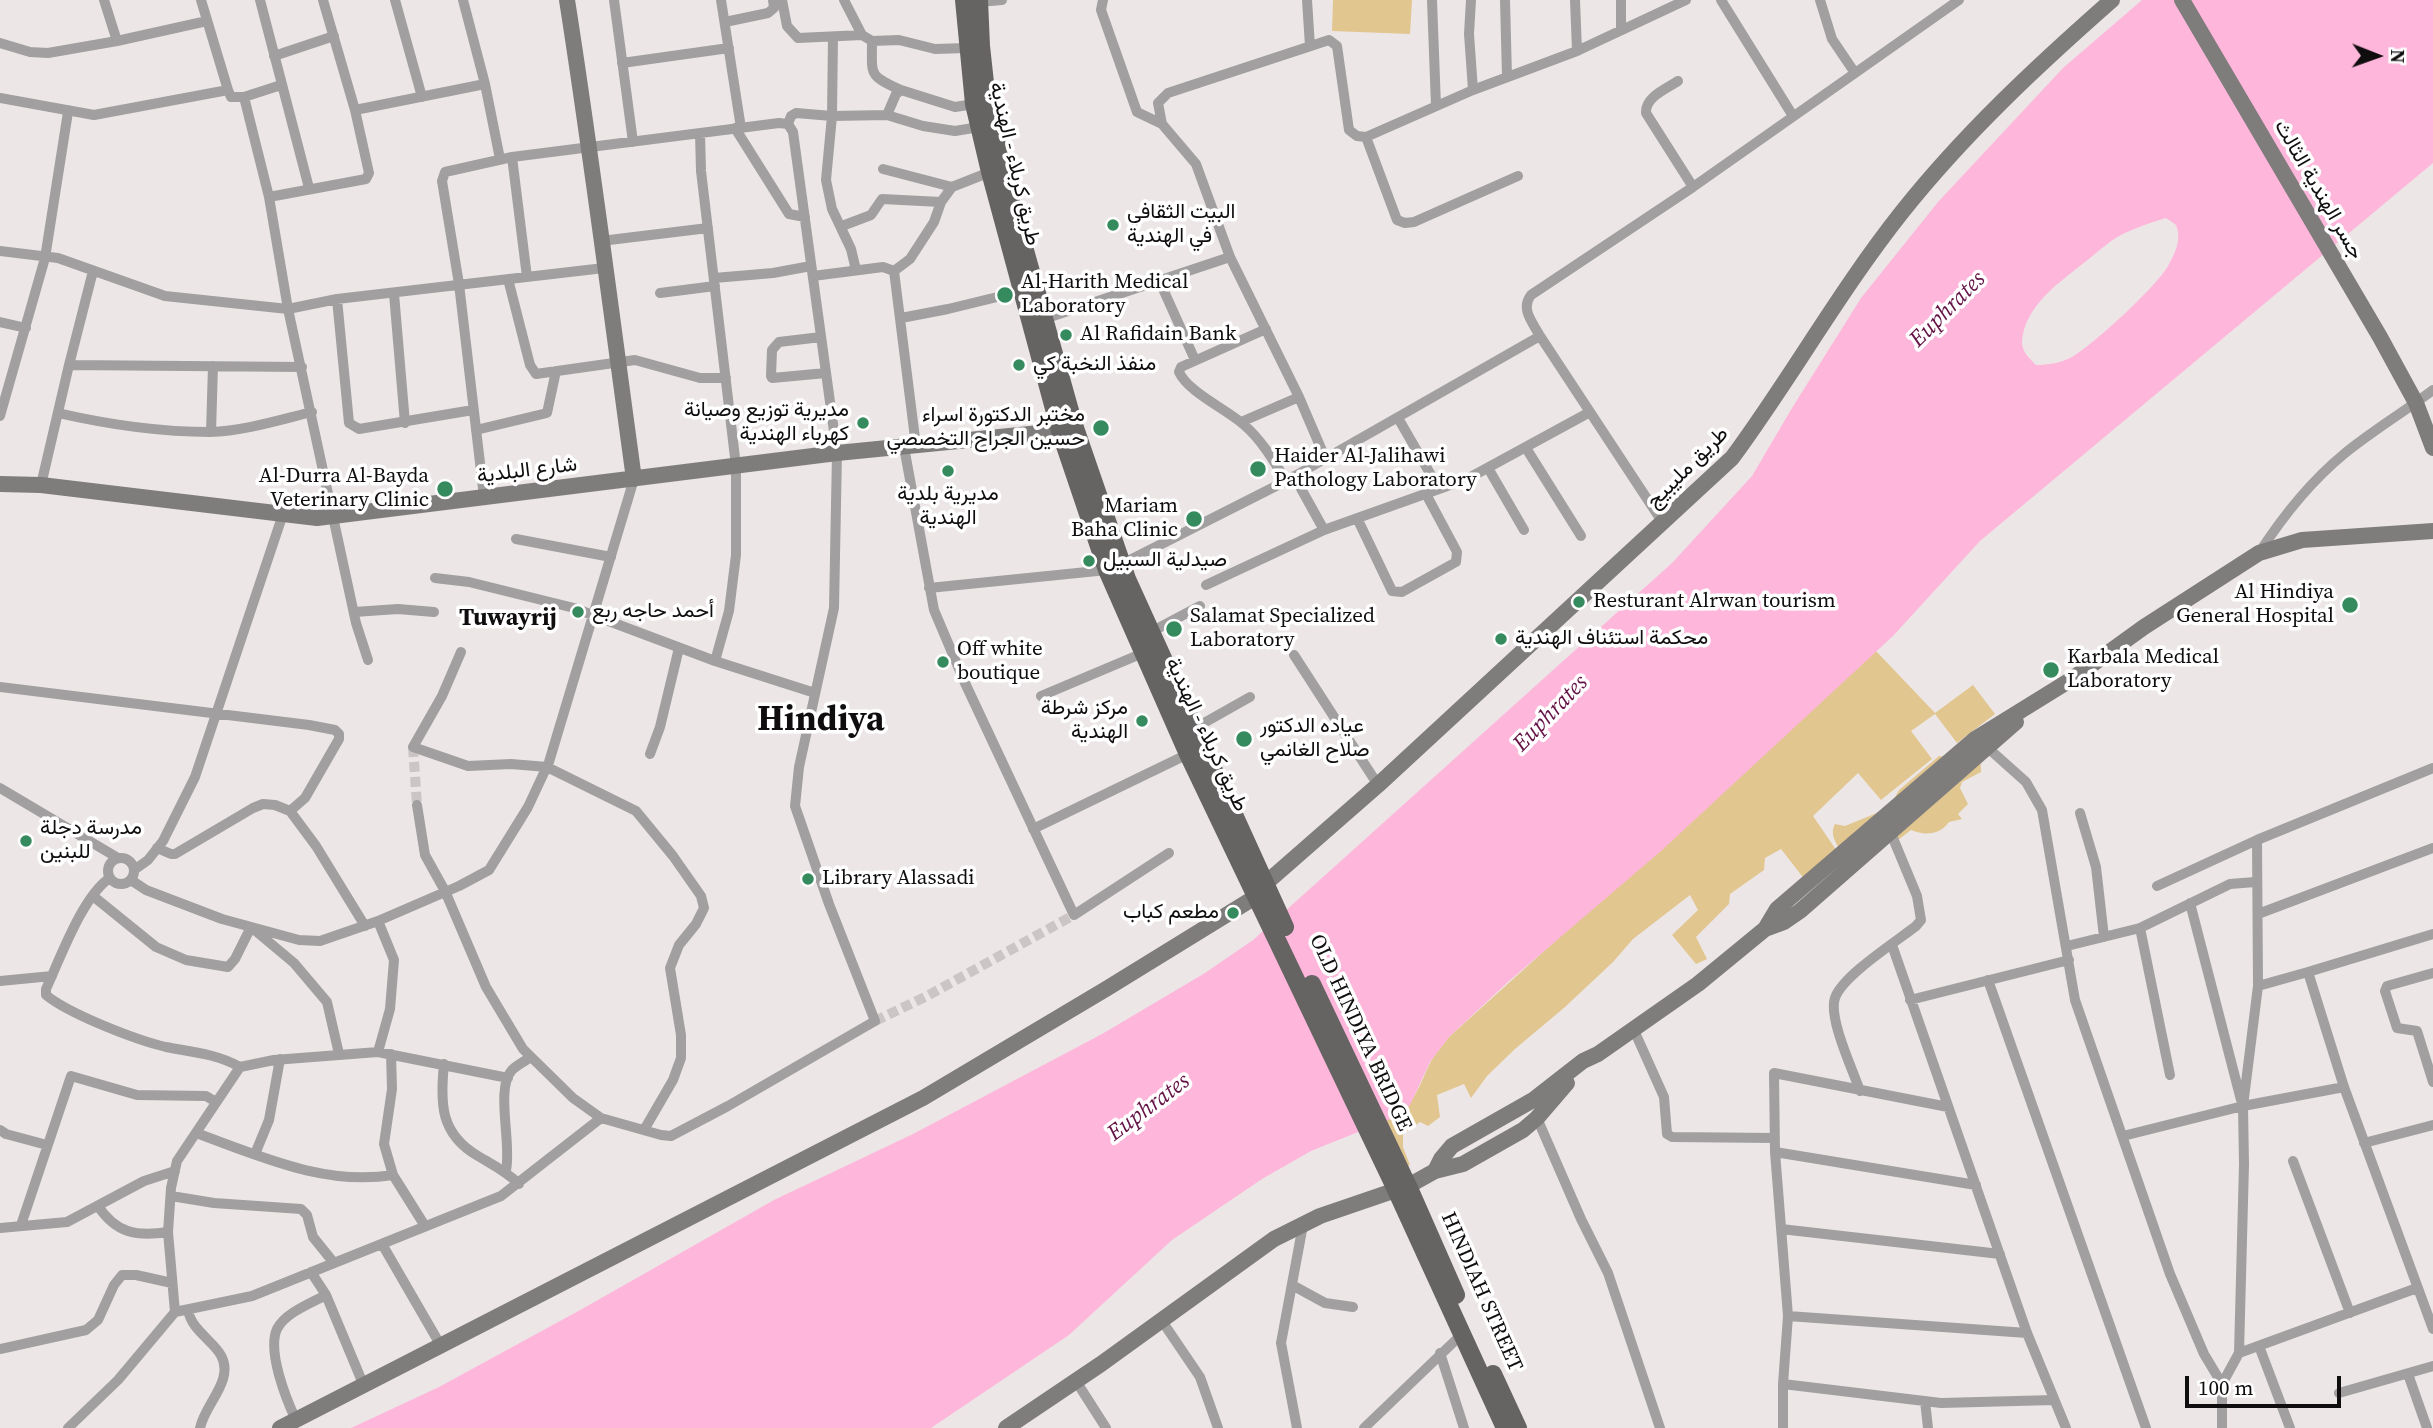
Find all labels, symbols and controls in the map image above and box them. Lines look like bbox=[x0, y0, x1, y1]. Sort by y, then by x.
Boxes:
north arrow bbox=[2342, 21, 2412, 91]
text: N bbox=[2385, 49, 2411, 64]
street label: طريق كربلاء - الهندية bbox=[983, 80, 1045, 248]
street label: جسر الهندية الثالث bbox=[2268, 116, 2368, 264]
place label: البيت الثقافي في الهندية bbox=[1127, 200, 1235, 250]
marker: البيت الثقافي في الهندية bbox=[1105, 217, 1121, 233]
water label: Euphrates bbox=[1904, 266, 1992, 354]
place label: Al-Harith Medical Laboratory bbox=[1021, 270, 1189, 320]
marker: Al-Harith Medical Laboratory bbox=[995, 285, 1015, 305]
place label: Al Rafidain Bank bbox=[1080, 322, 1236, 348]
marker: Al Rafidain Bank bbox=[1058, 327, 1074, 343]
place label: منفذ النخبة كي bbox=[1033, 352, 1156, 378]
marker: منفذ النخبة كي bbox=[1011, 357, 1027, 373]
place label: مديرية توزيع وصيانة كهرباء الهندية bbox=[684, 398, 849, 448]
place label: مختبر الدكتورة اسراء حسين الجراح التخصصي bbox=[887, 403, 1085, 453]
marker: مديرية توزيع وصيانة كهرباء الهندية bbox=[855, 415, 871, 431]
marker: مختبر الدكتورة اسراء حسين الجراح التخصصي bbox=[1091, 418, 1111, 438]
street label: طريق مليبيج bbox=[1642, 422, 1734, 514]
place label: Haider Al-Jalihawi Pathology Laboratory bbox=[1274, 444, 1477, 494]
street label: شارع البلدية bbox=[476, 452, 578, 490]
marker: Haider Al-Jalihawi Pathology Laboratory bbox=[1248, 459, 1268, 479]
marker: مديرية بلدية الهندية bbox=[940, 463, 956, 479]
place label: Al-Durra Al-Bayda Veterinary Clinic bbox=[259, 464, 429, 514]
marker: Al-Durra Al-Bayda Veterinary Clinic bbox=[435, 479, 455, 499]
place label: مديرية بلدية الهندية bbox=[897, 482, 999, 532]
place label: Mariam Baha Clinic bbox=[1071, 494, 1178, 544]
marker: Mariam Baha Clinic bbox=[1184, 509, 1204, 529]
place label: صيدلية السبيل bbox=[1103, 548, 1227, 574]
marker: صيدلية السبيل bbox=[1081, 553, 1097, 569]
place label: Al Hindiya General Hospital bbox=[2176, 580, 2334, 630]
place label: Resturant Alrwan tourism bbox=[1593, 589, 1836, 615]
marker: Resturant Alrwan tourism bbox=[1571, 594, 1587, 610]
marker: Al Hindiya General Hospital bbox=[2340, 595, 2360, 615]
place label: أحمد حاجه ربع bbox=[592, 599, 714, 625]
marker: أحمد حاجه ربع bbox=[570, 604, 586, 620]
place label: Salamat Specialized Laboratory bbox=[1190, 604, 1375, 654]
district label: Tuwayrij bbox=[459, 605, 557, 633]
marker: Salamat Specialized Laboratory bbox=[1164, 619, 1184, 639]
place label: محكمة استئناف الهندية bbox=[1515, 626, 1708, 652]
marker: محكمة استئناف الهندية bbox=[1493, 631, 1509, 647]
place label: Off white boutique bbox=[957, 637, 1043, 687]
place label: Karbala Medical Laboratory bbox=[2067, 645, 2219, 695]
marker: Off white boutique bbox=[935, 654, 951, 670]
street label: طريق كربلاء - الهندية bbox=[1159, 654, 1253, 816]
marker: Karbala Medical Laboratory bbox=[2041, 660, 2061, 680]
water label: Euphrates bbox=[1508, 670, 1594, 758]
place label: مركز شرطة الهندية bbox=[1041, 696, 1128, 746]
district label: Hindiya bbox=[757, 700, 885, 742]
marker: مركز شرطة الهندية bbox=[1134, 713, 1150, 729]
place label: عياده الدكتور صلاح الغانمي bbox=[1260, 714, 1370, 764]
marker: عياده الدكتور صلاح الغانمي bbox=[1234, 729, 1254, 749]
place label: مدرسة دجلة للبنين bbox=[40, 816, 142, 866]
marker: مدرسة دجلة للبنين bbox=[18, 833, 34, 849]
place label: Library Alassadi bbox=[822, 866, 975, 892]
marker: Library Alassadi bbox=[800, 871, 816, 887]
place label: مطعم كباب bbox=[1123, 900, 1219, 926]
marker: مطعم كباب bbox=[1225, 905, 1241, 921]
street label: OLD HINDIYA BRIDGE bbox=[1303, 931, 1417, 1135]
water label: Euphrates bbox=[1102, 1068, 1196, 1148]
street label: HINDIAH STREET bbox=[1435, 1208, 1527, 1376]
scale bar bbox=[2188, 1362, 2344, 1406]
text: 100 m bbox=[2198, 1373, 2253, 1402]

